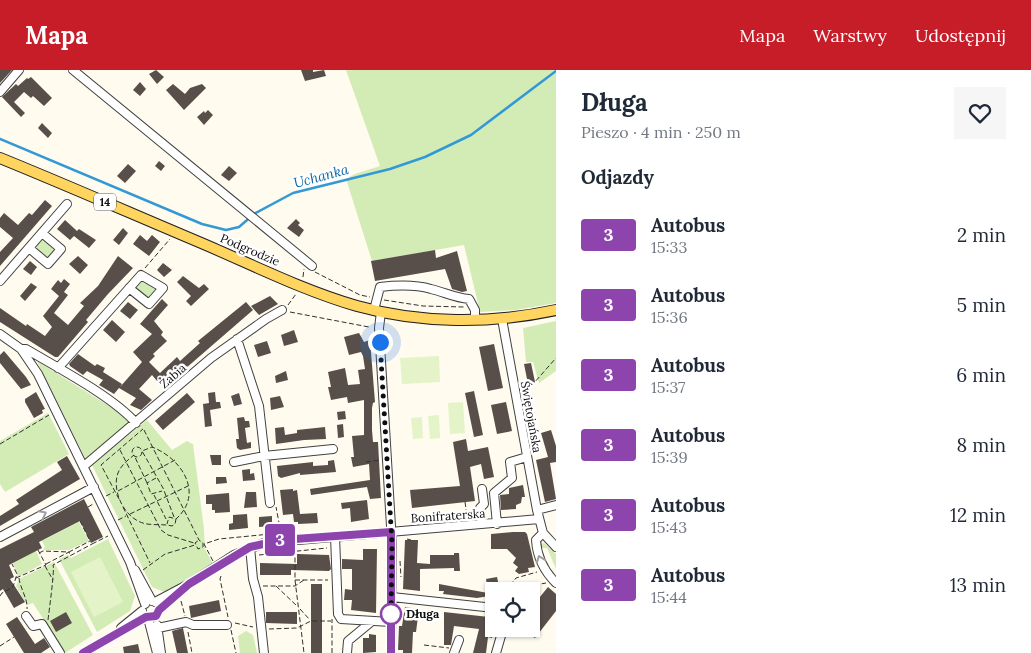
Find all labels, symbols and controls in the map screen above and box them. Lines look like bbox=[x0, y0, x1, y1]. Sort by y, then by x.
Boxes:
text: Mapa bbox=[25, 20, 88, 51]
text: Mapa bbox=[739, 24, 785, 47]
text: Warstwy bbox=[813, 24, 887, 47]
text: Udostępnij bbox=[915, 24, 1006, 47]
text: Długa bbox=[581, 87, 648, 118]
button: heart bbox=[954, 87, 1006, 139]
text: Pieszo · 4 min · 250 m bbox=[581, 122, 741, 142]
water label: Uchanka bbox=[292, 160, 351, 192]
text: Odjazdy bbox=[581, 165, 654, 189]
road number: 14 bbox=[94, 194, 116, 210]
text: Autobus bbox=[651, 213, 725, 237]
text: 3 bbox=[603, 223, 614, 246]
text: 2 min bbox=[957, 223, 1006, 247]
street label: Podgrodzie bbox=[218, 230, 283, 269]
text: 15:33 bbox=[651, 237, 687, 257]
text: Autobus bbox=[651, 283, 725, 307]
text: 3 bbox=[603, 293, 614, 316]
text: 5 min bbox=[957, 293, 1006, 317]
text: 15:36 bbox=[651, 307, 688, 327]
your location bbox=[368, 330, 393, 355]
text: Autobus bbox=[651, 353, 725, 377]
street label: Żabia bbox=[156, 360, 189, 391]
text: 3 bbox=[603, 363, 614, 386]
text: 6 min bbox=[956, 363, 1006, 387]
text: 15:37 bbox=[651, 377, 685, 397]
street label: Świętojańska bbox=[518, 380, 545, 454]
text: Autobus bbox=[651, 423, 725, 447]
text: 3 bbox=[603, 433, 614, 456]
text: 8 min bbox=[956, 433, 1006, 457]
text: 15:39 bbox=[651, 447, 688, 467]
text: Autobus bbox=[651, 493, 725, 517]
text: 3 bbox=[603, 503, 614, 526]
text: 12 min bbox=[950, 503, 1006, 527]
street label: Bonifraterska bbox=[410, 505, 486, 526]
one-way arrow bbox=[38, 510, 47, 520]
text: 15:43 bbox=[651, 517, 687, 537]
line badge: 3 bbox=[264, 524, 296, 556]
text: 3 bbox=[275, 528, 285, 551]
one-way arrow bbox=[536, 555, 546, 564]
text: Autobus bbox=[651, 563, 725, 587]
text: 3 bbox=[603, 573, 614, 596]
text: 13 min bbox=[950, 573, 1006, 597]
map controls bbox=[485, 582, 540, 637]
button: locate bbox=[485, 582, 540, 637]
text: 15:44 bbox=[651, 587, 687, 607]
marker: Długa bbox=[380, 603, 402, 625]
place label: Długa bbox=[406, 606, 440, 621]

